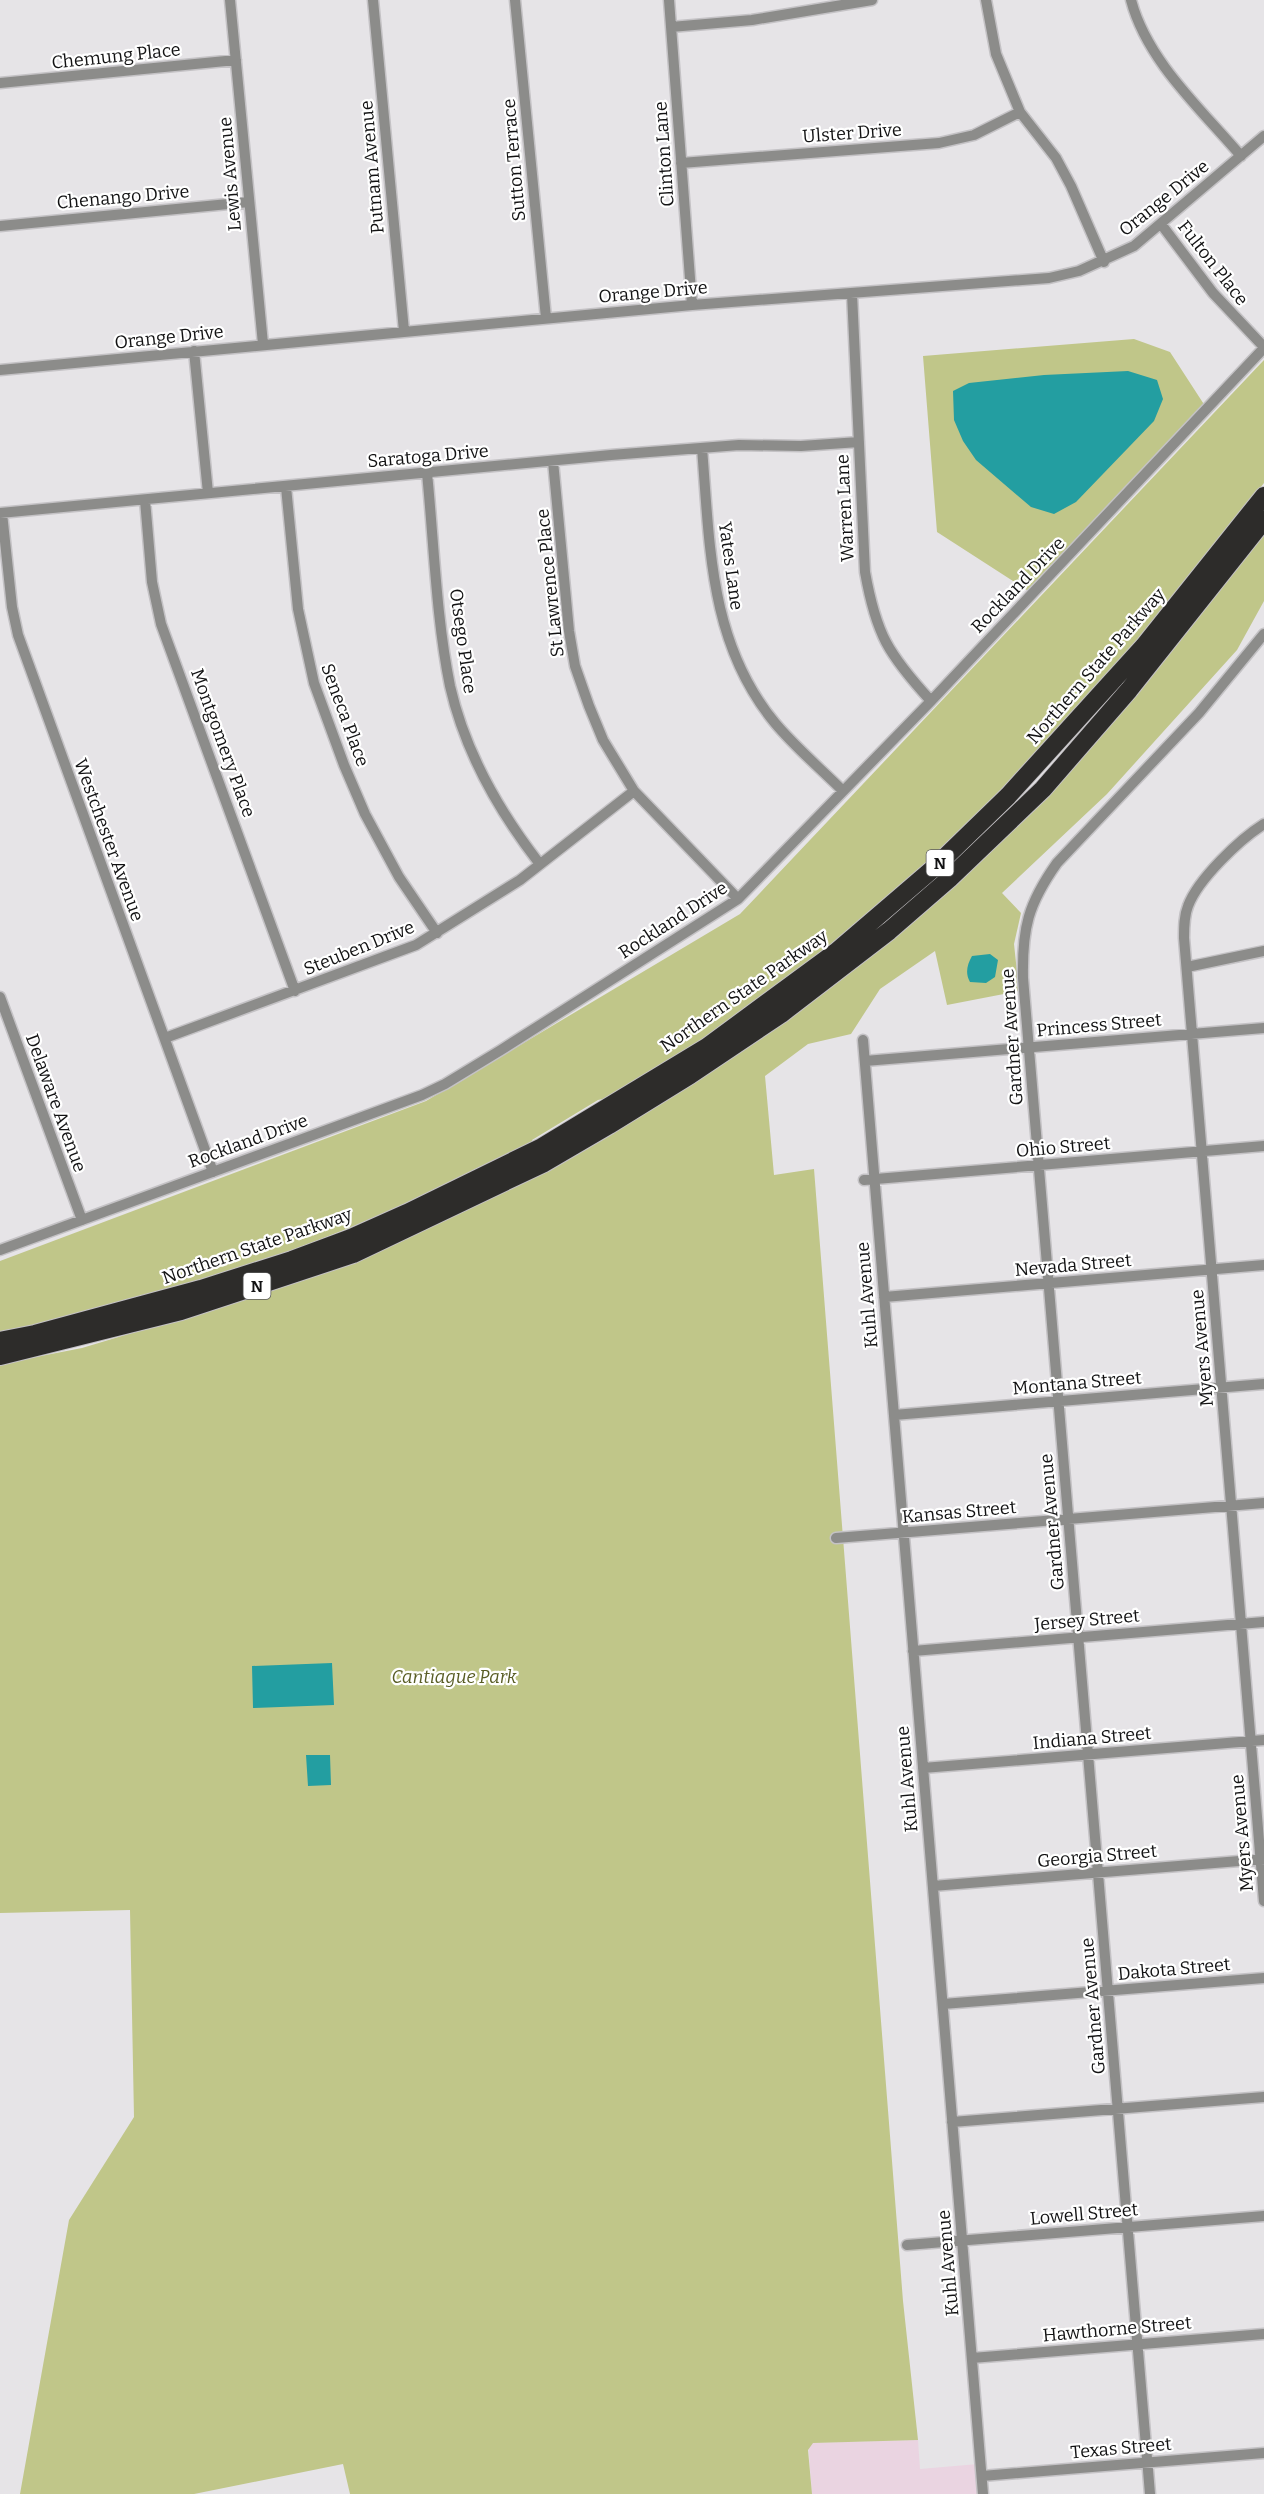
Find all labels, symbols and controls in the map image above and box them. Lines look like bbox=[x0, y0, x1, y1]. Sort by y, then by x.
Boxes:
street label: Chemung Place bbox=[50, 38, 182, 74]
street label: Sutton Terrace bbox=[498, 98, 530, 222]
street label: Putnam Avenue bbox=[355, 100, 389, 234]
street label: Clinton Lane bbox=[649, 101, 679, 207]
street label: Lewis Avenue bbox=[214, 116, 246, 232]
street label: Ulster Drive bbox=[802, 119, 902, 147]
street label: Orange Drive bbox=[1115, 155, 1213, 241]
street label: Chenango Drive bbox=[56, 180, 190, 214]
street label: Fulton Place bbox=[1173, 216, 1253, 310]
street label: Orange Drive bbox=[598, 276, 708, 308]
street label: Orange Drive bbox=[113, 320, 225, 354]
street label: Saratoga Drive bbox=[366, 440, 490, 472]
street label: Warren Lane bbox=[831, 454, 859, 562]
street label: St Lawrence Place bbox=[531, 508, 569, 658]
street label: Yates Lane bbox=[714, 520, 748, 612]
street label: Rockland Drive bbox=[967, 532, 1069, 638]
street label: Northern State Parkway bbox=[1022, 583, 1170, 748]
street label: Otsego Place bbox=[445, 587, 481, 695]
street label: Seneca Place bbox=[316, 660, 374, 770]
street label: Montgomery Place bbox=[186, 666, 260, 820]
street label: Westchester Avenue bbox=[69, 756, 149, 924]
road number: N bbox=[926, 850, 954, 876]
street label: Rockland Drive bbox=[614, 877, 732, 963]
street label: Steuben Drive bbox=[300, 916, 418, 980]
street label: Northern State Parkway bbox=[656, 925, 832, 1057]
street label: Gardner Avenue bbox=[996, 968, 1028, 1106]
street label: Princess Street bbox=[1036, 1009, 1163, 1041]
street label: Delaware Avenue bbox=[21, 1031, 91, 1175]
street label: Rockland Drive bbox=[185, 1109, 311, 1173]
street label: Ohio Street bbox=[1015, 1132, 1112, 1162]
street label: Northern State Parkway bbox=[159, 1203, 355, 1289]
street label: Kuhl Avenue bbox=[851, 1241, 883, 1349]
street label: Nevada Street bbox=[1014, 1249, 1133, 1281]
road number: N bbox=[244, 1273, 270, 1299]
street label: Myers Avenue bbox=[1186, 1288, 1218, 1408]
street label: Montana Street bbox=[1012, 1366, 1143, 1400]
street label: Gardner Avenue bbox=[1035, 1453, 1069, 1591]
street label: Kansas Street bbox=[901, 1496, 1018, 1528]
street label: Jersey Street bbox=[1033, 1604, 1141, 1636]
park label: Cantiague Park bbox=[391, 1666, 517, 1688]
street label: Indiana Street bbox=[1032, 1722, 1153, 1754]
street label: Kuhl Avenue bbox=[891, 1725, 923, 1833]
street label: Myers Avenue bbox=[1226, 1773, 1258, 1893]
street label: Georgia Street bbox=[1036, 1840, 1158, 1872]
street label: Gardner Avenue bbox=[1076, 1937, 1110, 2075]
street label: Dakota Street bbox=[1117, 1953, 1232, 1985]
street label: Lowell Street bbox=[1029, 2198, 1139, 2230]
street label: Kuhl Avenue bbox=[932, 2209, 964, 2317]
street label: Hawthorne Street bbox=[1042, 2311, 1193, 2346]
street label: Texas Street bbox=[1070, 2433, 1173, 2463]

